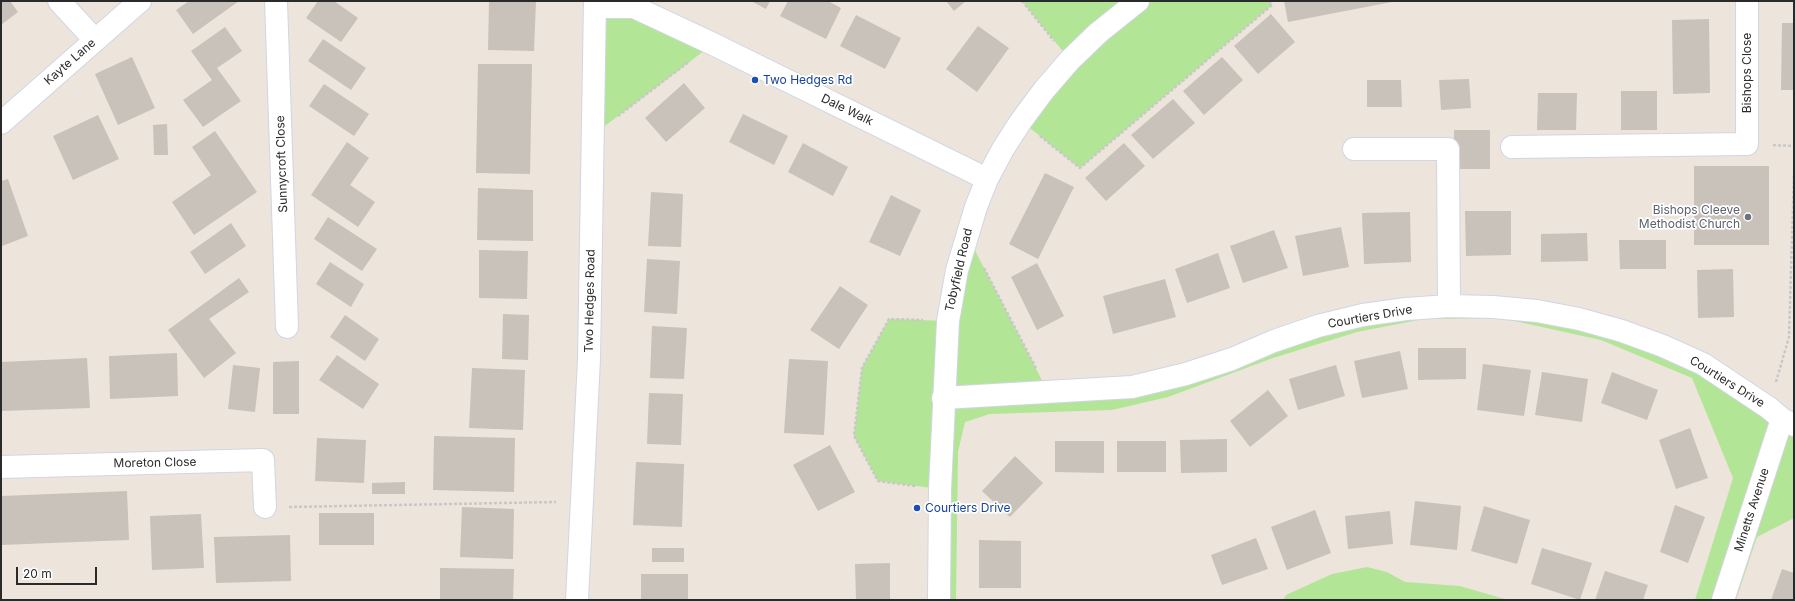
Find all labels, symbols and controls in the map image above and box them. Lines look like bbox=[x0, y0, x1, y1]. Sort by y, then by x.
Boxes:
street label: Bishops Close bbox=[1740, 33, 1754, 113]
street label: Kayte Lane bbox=[41, 36, 99, 88]
place label: Two Hedges Rd bbox=[763, 73, 852, 87]
marker: Two Hedges Rd bbox=[750, 75, 760, 85]
street label: Dale Walk bbox=[819, 91, 875, 129]
street label: Sunnycroft Close bbox=[273, 115, 291, 213]
place label: Bishops Cleeve Methodist Church bbox=[1639, 203, 1740, 231]
marker: Bishops Cleeve Methodist Church bbox=[1743, 212, 1753, 222]
street label: Tobyfield Road bbox=[942, 227, 976, 313]
street label: Two Hedges Road bbox=[582, 249, 598, 353]
street label: Courtiers Drive bbox=[1327, 302, 1413, 332]
street label: Courtiers Drive bbox=[1687, 353, 1767, 411]
street label: Moreton Close bbox=[113, 455, 197, 471]
street label: Minetts Avenue bbox=[1732, 466, 1772, 554]
place label: Courtiers Drive bbox=[925, 501, 1011, 515]
marker: Courtiers Drive bbox=[912, 503, 922, 513]
scale bar bbox=[18, 559, 99, 585]
text: 20 m bbox=[23, 566, 52, 581]

